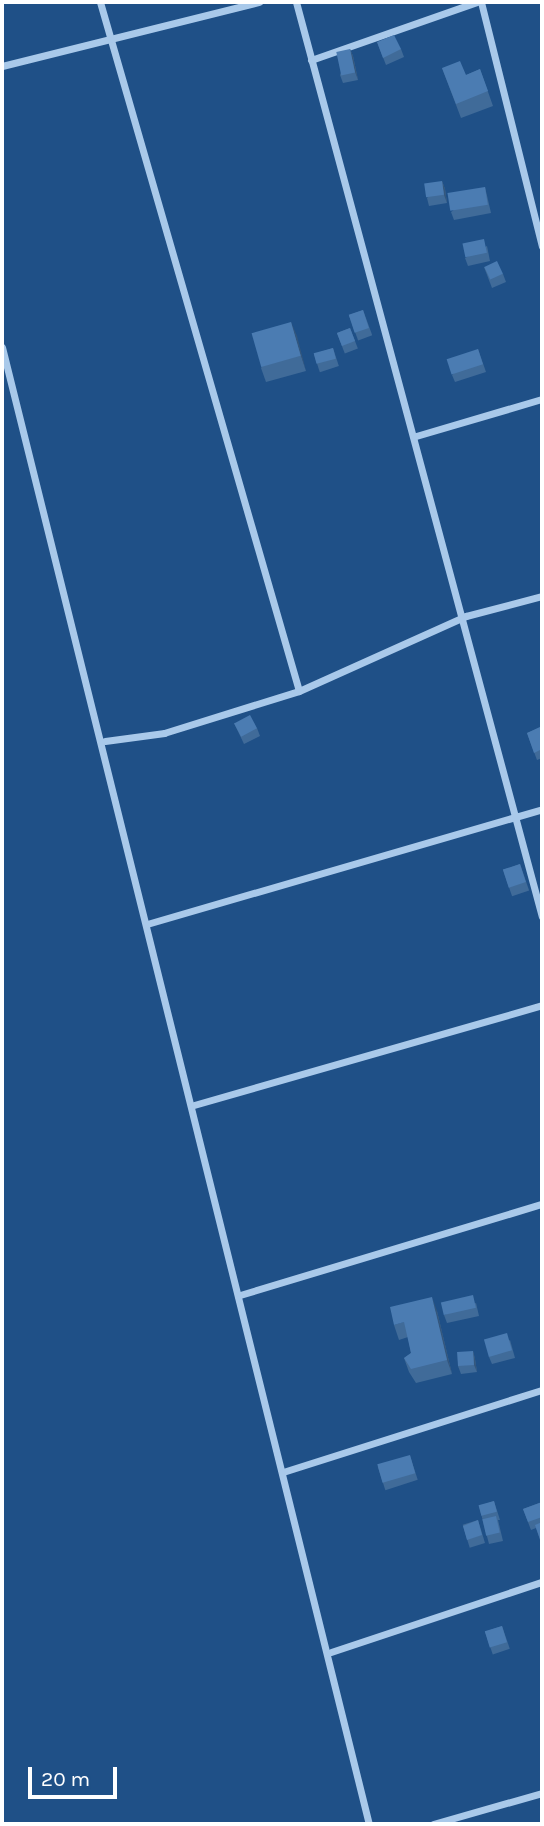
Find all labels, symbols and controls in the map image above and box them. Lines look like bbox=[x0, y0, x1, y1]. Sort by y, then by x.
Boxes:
scale bar bbox=[32, 1752, 121, 1796]
text: 20 m bbox=[41, 1767, 90, 1791]

